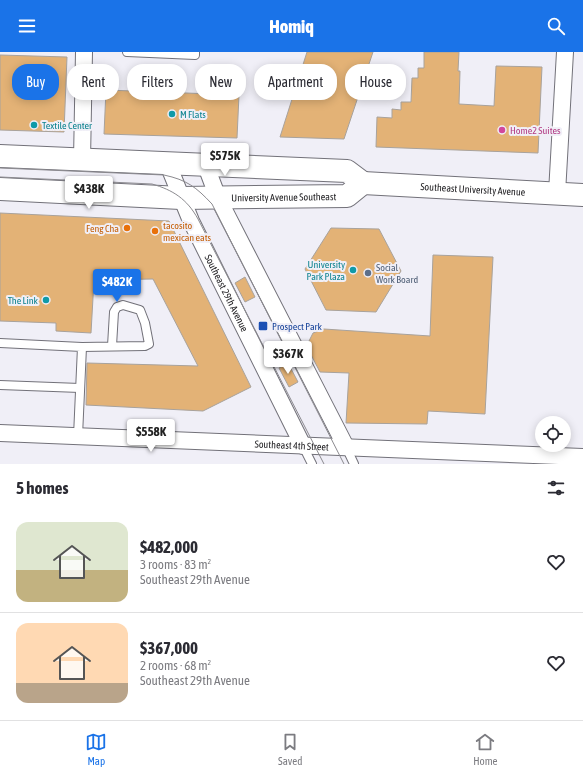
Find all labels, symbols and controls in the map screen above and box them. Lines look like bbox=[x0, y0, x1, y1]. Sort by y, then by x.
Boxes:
icon: menu bbox=[16, 15, 38, 37]
icon: search bbox=[545, 15, 567, 37]
text: Homiq bbox=[269, 16, 314, 37]
chip: Buy bbox=[12, 64, 59, 100]
chip: Rent bbox=[67, 64, 119, 100]
chip: Filters bbox=[127, 64, 187, 100]
chip: New bbox=[195, 64, 246, 100]
chip: Apartment bbox=[254, 64, 337, 100]
chip: House bbox=[345, 64, 406, 100]
marker: M Flats bbox=[167, 109, 177, 119]
place label: M Flats bbox=[180, 109, 206, 120]
marker: Textile Center bbox=[29, 120, 39, 130]
place label: Textile Center bbox=[42, 120, 93, 131]
marker: Home2 Suites bbox=[497, 125, 507, 135]
place label: Home2 Suites bbox=[510, 125, 561, 136]
pin: $575K bbox=[197, 143, 253, 177]
text: $575K bbox=[210, 148, 240, 163]
pin: $438K bbox=[61, 176, 117, 210]
text: $438K bbox=[74, 181, 104, 196]
street label: Southeast University Avenue bbox=[420, 181, 526, 198]
street label: University Avenue Southeast bbox=[231, 191, 336, 203]
place label: tacosito mexican eats bbox=[163, 220, 212, 243]
place label: Feng Cha bbox=[86, 223, 119, 234]
marker: Feng Cha bbox=[122, 223, 132, 233]
marker: tacosito mexican eats bbox=[150, 226, 160, 236]
street label: Southeast 29th Avenue bbox=[203, 253, 250, 334]
place label: University Park Plaza bbox=[306, 259, 345, 282]
place label: Social Work Board bbox=[376, 262, 418, 285]
marker: University Park Plaza bbox=[348, 265, 358, 275]
marker: Social Work Board bbox=[363, 268, 373, 278]
pin: $482K bbox=[89, 269, 145, 303]
text: $482K bbox=[102, 274, 132, 289]
place label: The Link bbox=[8, 295, 39, 306]
marker: The Link bbox=[41, 295, 51, 305]
marker: Prospect Park bbox=[257, 320, 269, 332]
place label: Prospect Park bbox=[272, 321, 323, 332]
pin: $367K bbox=[260, 341, 316, 375]
text: $367K bbox=[273, 346, 303, 361]
map controls bbox=[535, 416, 571, 452]
button: locate bbox=[535, 416, 571, 452]
pin: $558K bbox=[123, 419, 179, 453]
text: $558K bbox=[136, 424, 166, 439]
street label: Southeast 4th Street bbox=[254, 438, 329, 453]
icon: filters bbox=[545, 477, 567, 499]
text: 5 homes bbox=[16, 478, 69, 498]
text: $482,000 bbox=[140, 537, 198, 557]
icon: home bbox=[48, 538, 96, 586]
icon: heart bbox=[545, 551, 567, 573]
text: 3 rooms · 83 m² bbox=[140, 557, 211, 572]
text: Southeast 29th Avenue bbox=[140, 572, 250, 587]
text: $367,000 bbox=[140, 638, 198, 658]
icon: home bbox=[48, 639, 96, 687]
icon: heart bbox=[545, 652, 567, 674]
text: 2 rooms · 68 m² bbox=[140, 658, 211, 673]
text: Southeast 29th Avenue bbox=[140, 673, 250, 688]
tab: Map bbox=[85, 731, 107, 767]
tab: Saved bbox=[278, 731, 302, 767]
tab: Home bbox=[473, 731, 498, 767]

